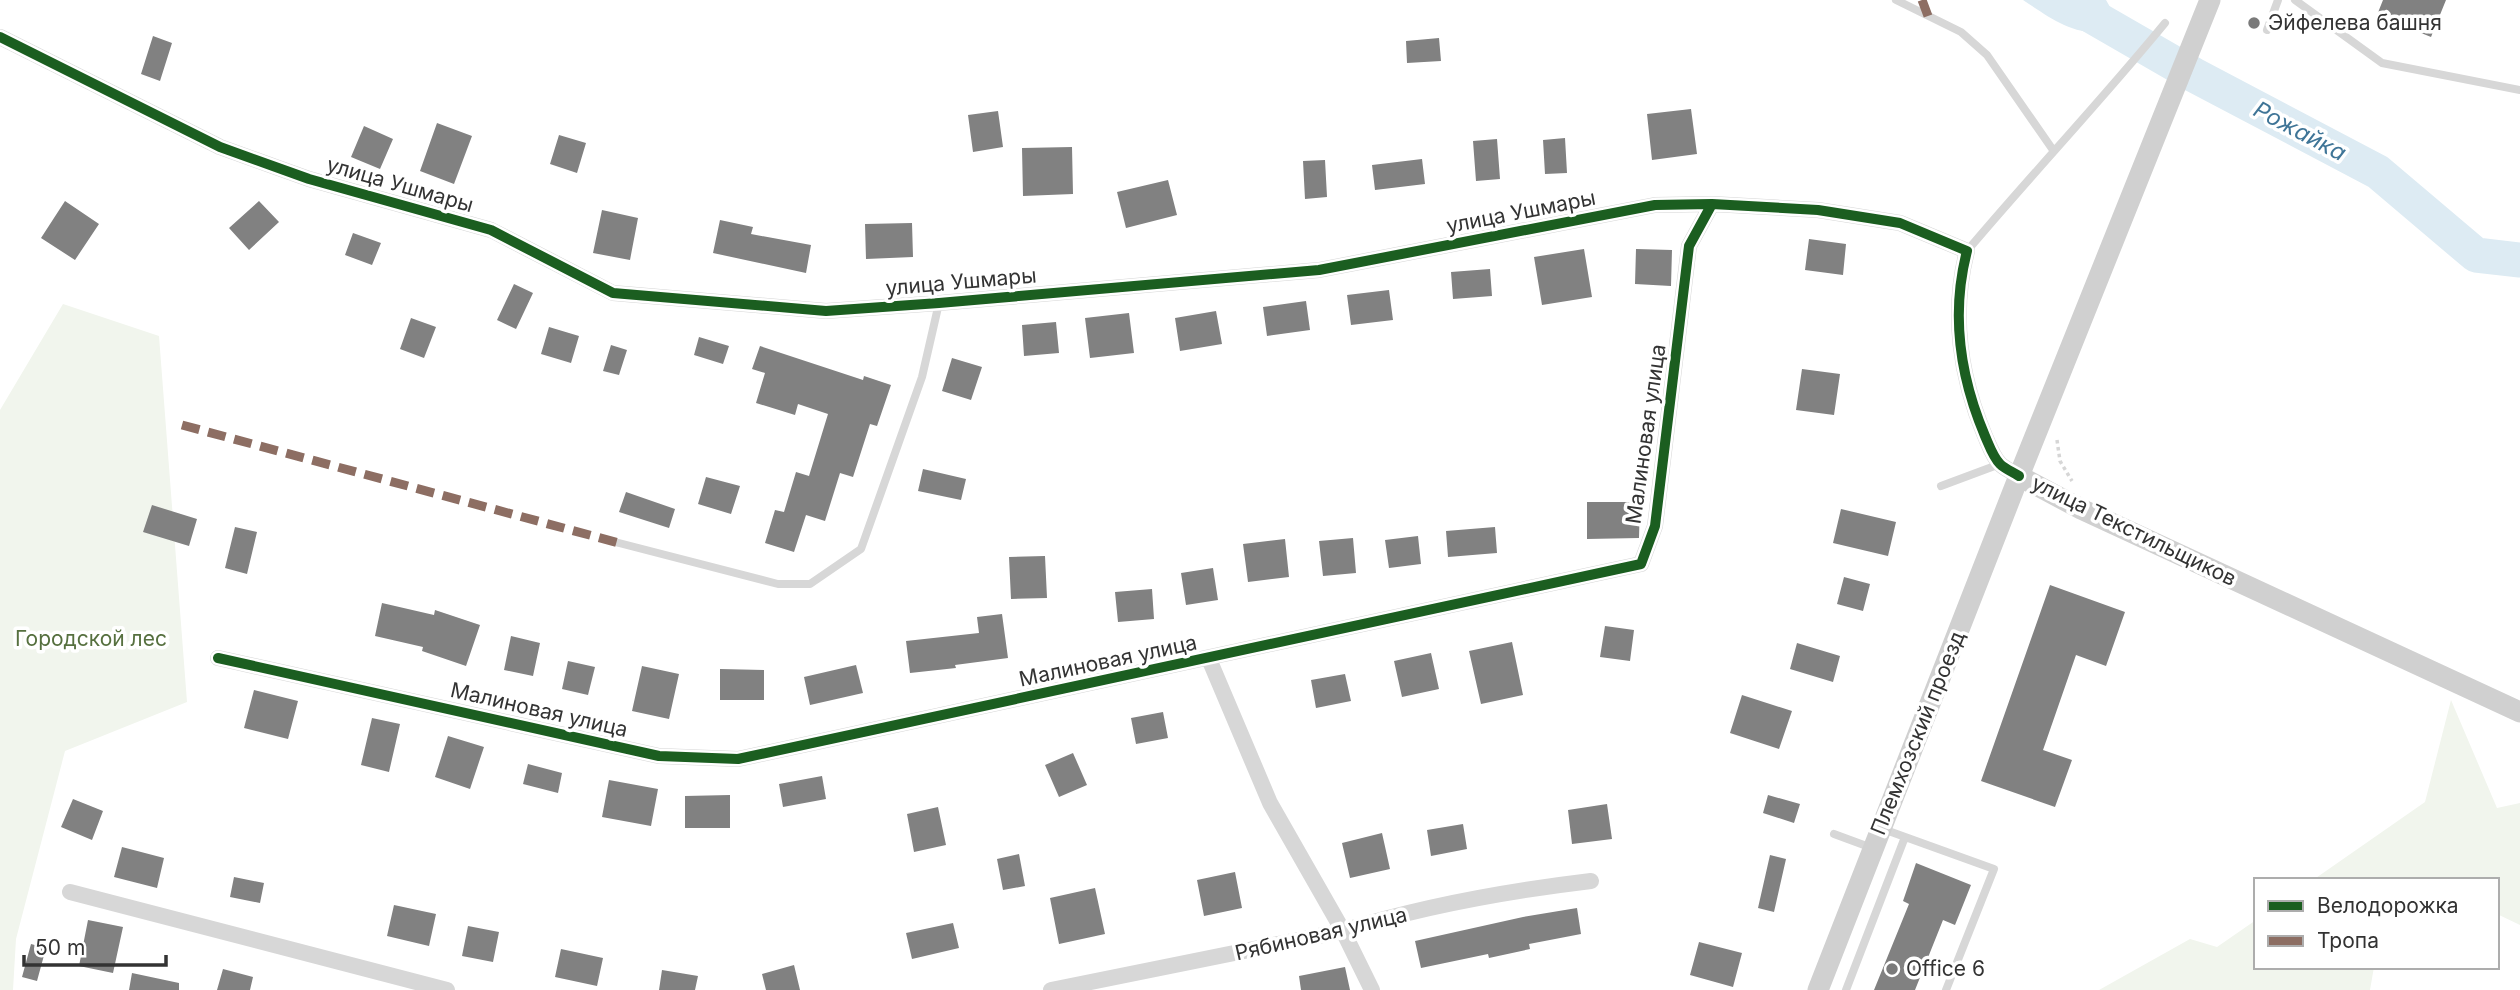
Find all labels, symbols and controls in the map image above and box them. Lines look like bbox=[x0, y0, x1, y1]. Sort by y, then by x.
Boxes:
place label: Эйфелева башня bbox=[2268, 10, 2442, 35]
marker: Эйфелева башня bbox=[2246, 15, 2262, 31]
water label: Рожайка bbox=[2249, 95, 2351, 167]
street label: улица Ушмары bbox=[324, 152, 476, 217]
street label: улица Ушмары bbox=[1444, 185, 1598, 238]
street label: улица Ушмары bbox=[884, 262, 1038, 301]
street label: Малиновая улица bbox=[1621, 342, 1670, 525]
street label: улица Текстильщиков bbox=[2028, 470, 2241, 591]
park label: Городской лес bbox=[15, 626, 167, 651]
street label: Племхозский проезд bbox=[1865, 627, 1970, 838]
street label: Малиновая улица bbox=[1017, 629, 1199, 692]
street label: Малиновая улица bbox=[448, 677, 630, 742]
legend bbox=[2254, 878, 2499, 969]
text: Велодорожка bbox=[2317, 893, 2459, 918]
street label: Рябиновая улица bbox=[1232, 902, 1409, 965]
scale bar bbox=[24, 923, 166, 967]
text: Тропа bbox=[2317, 928, 2379, 953]
text: 50 m bbox=[35, 935, 85, 960]
place label: Office 6 bbox=[1906, 956, 1985, 981]
marker: Office 6 bbox=[1884, 961, 1900, 977]

